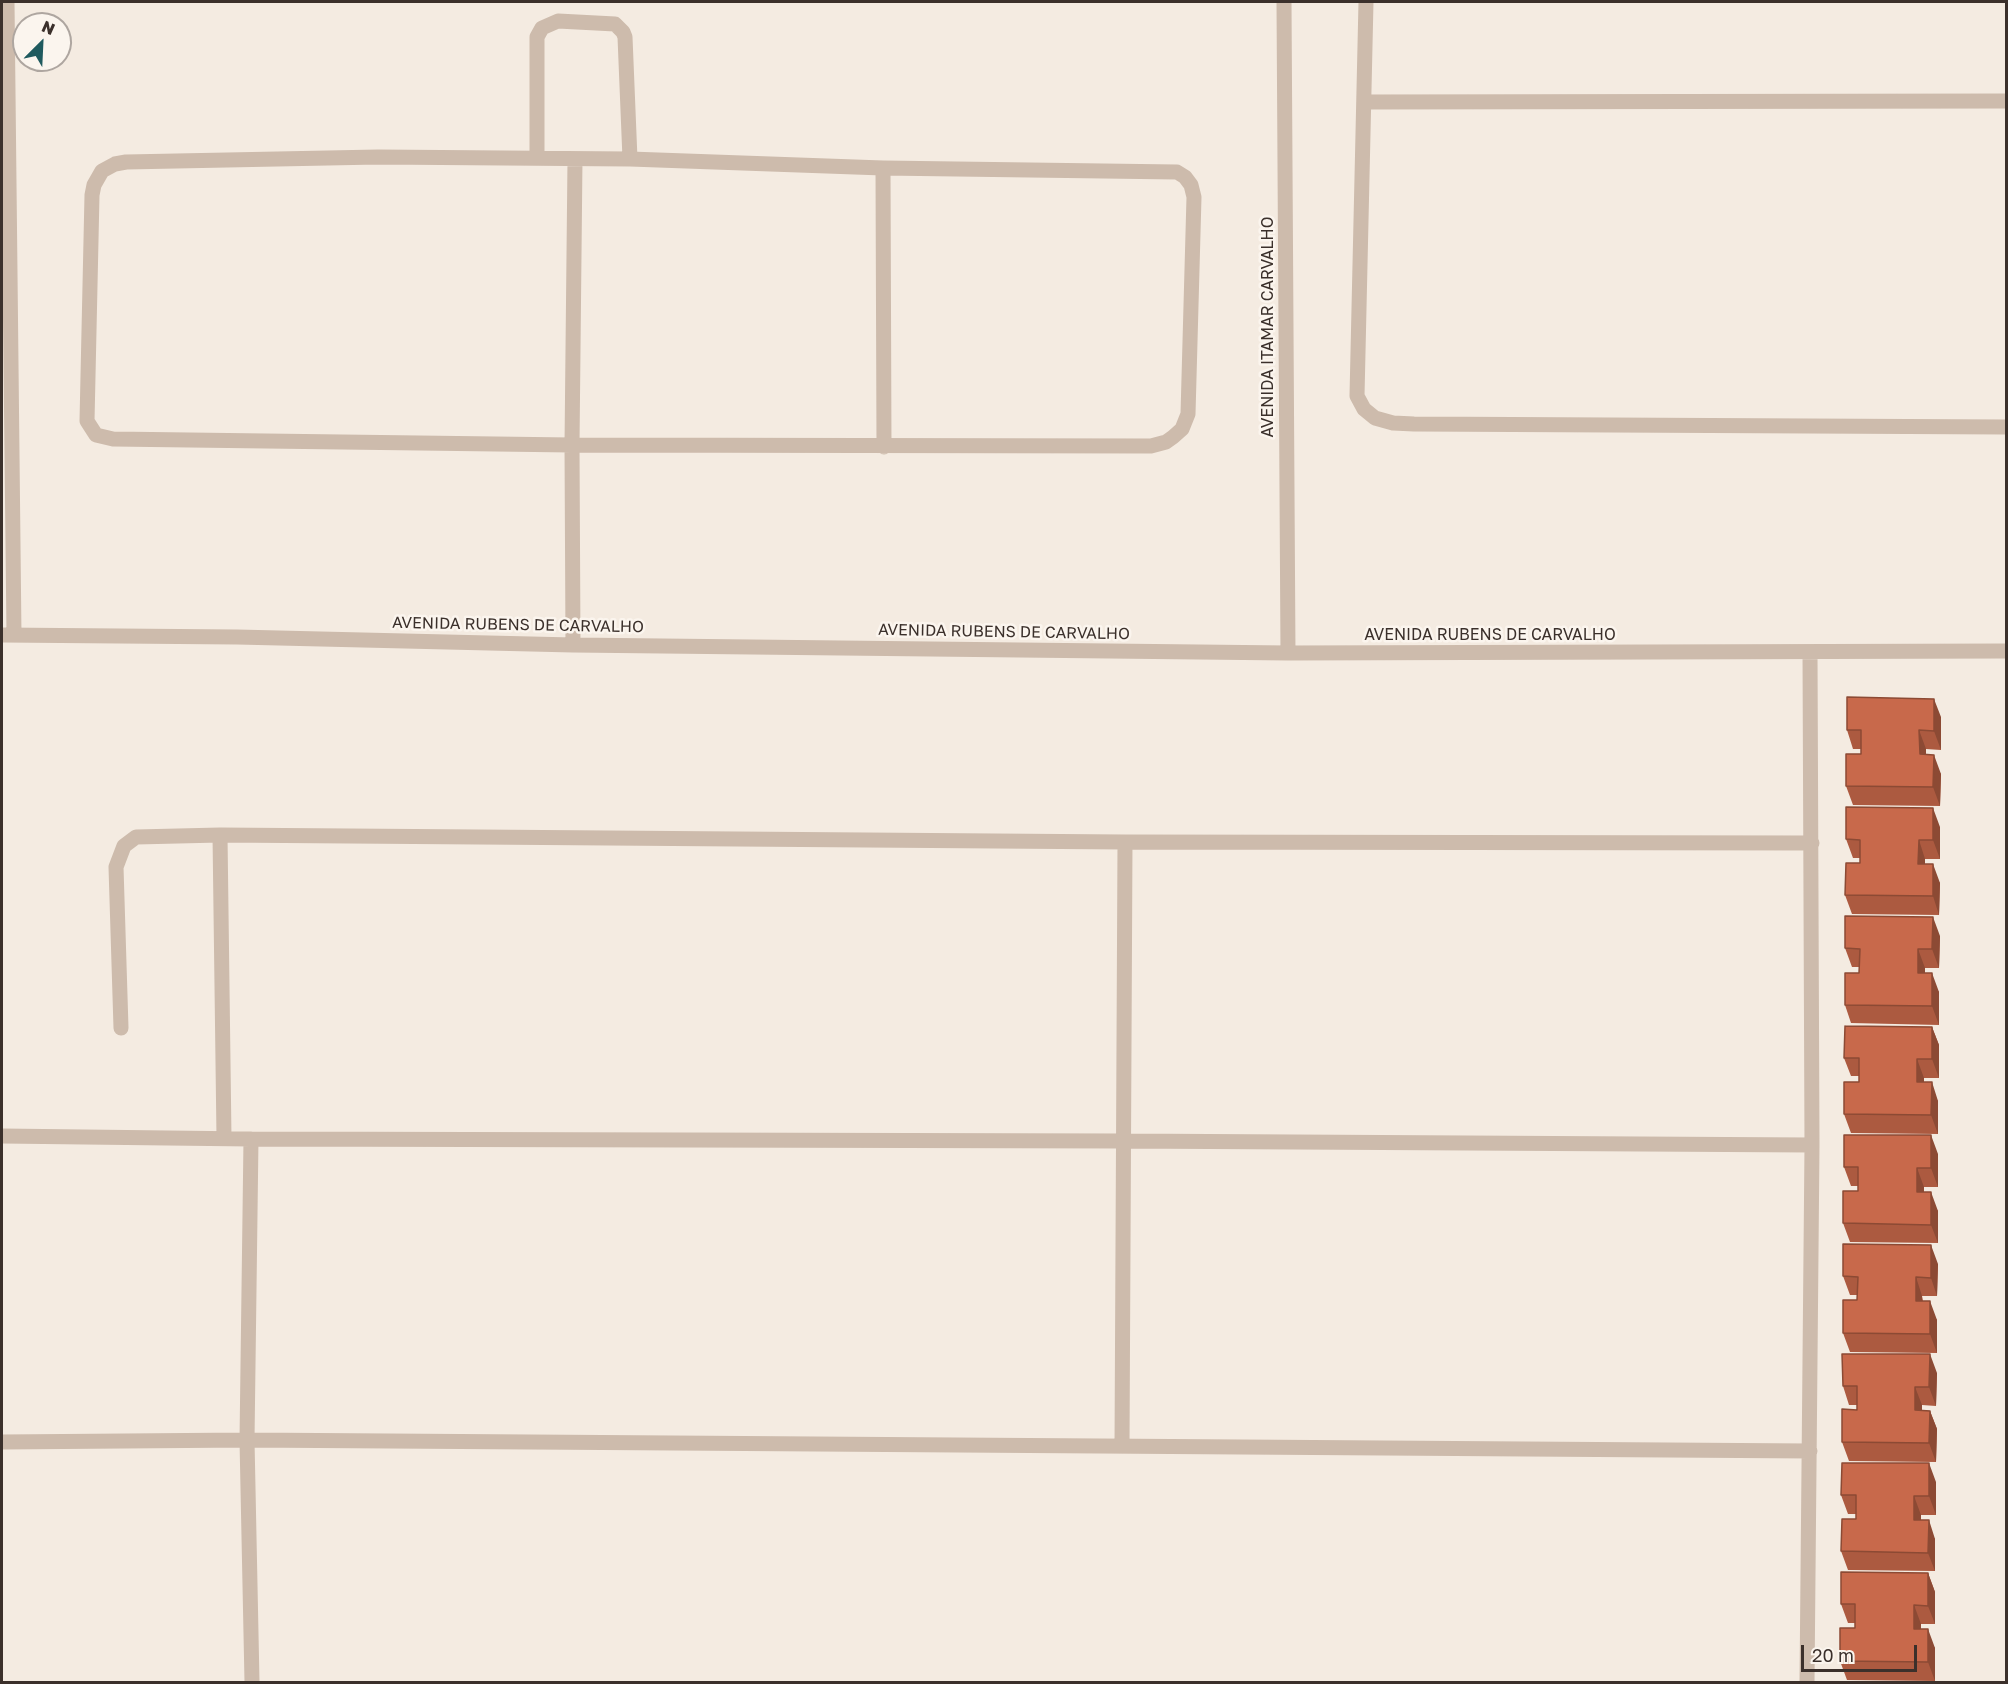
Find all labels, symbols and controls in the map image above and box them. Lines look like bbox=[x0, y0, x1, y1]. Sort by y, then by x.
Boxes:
north arrow bbox=[12, 12, 72, 72]
text: N bbox=[39, 16, 58, 39]
street label: AVENIDA ITAMAR CARVALHO bbox=[1258, 216, 1278, 438]
street label: AVENIDA RUBENS DE CARVALHO bbox=[392, 613, 644, 637]
street label: AVENIDA RUBENS DE CARVALHO bbox=[878, 620, 1130, 644]
street label: AVENIDA RUBENS DE CARVALHO bbox=[1364, 625, 1616, 645]
scale bar bbox=[1804, 1633, 1920, 1671]
text: 20 m bbox=[1812, 1644, 1854, 1666]

